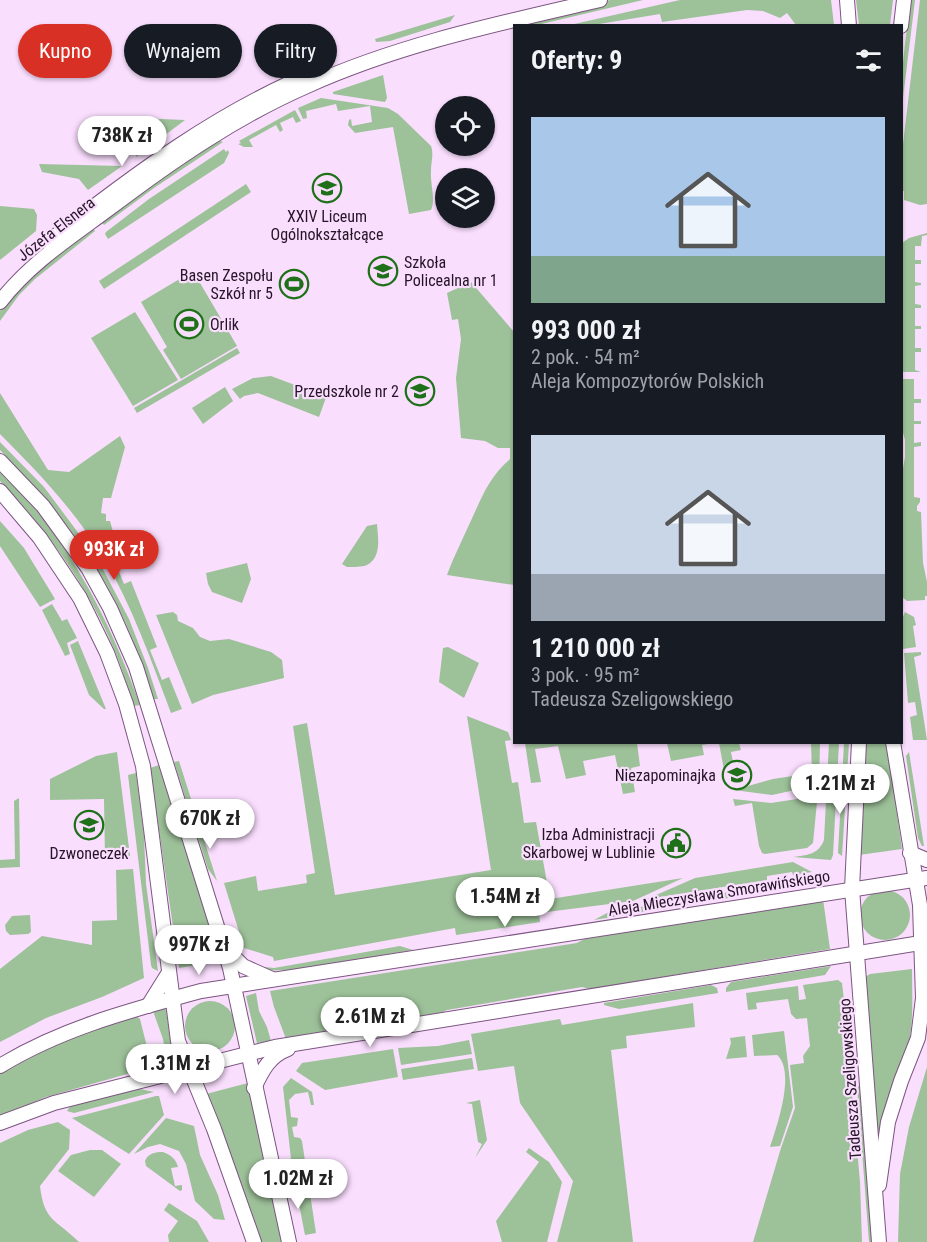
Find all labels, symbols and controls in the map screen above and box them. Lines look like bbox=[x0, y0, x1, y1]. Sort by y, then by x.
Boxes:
chip: Kupno bbox=[18, 24, 112, 78]
chip: Wynajem bbox=[124, 24, 242, 78]
chip: Filtry bbox=[254, 24, 337, 78]
icon: filters bbox=[852, 44, 885, 77]
text: Oferty: 9 bbox=[531, 45, 622, 75]
map controls bbox=[435, 96, 495, 228]
button: locate bbox=[435, 96, 495, 156]
pin: 738K zł bbox=[67, 116, 177, 167]
text: 738K zł bbox=[92, 123, 152, 147]
icon: home bbox=[654, 156, 762, 264]
button: layers bbox=[435, 168, 495, 228]
school or university icon: XXIV Liceum Ogólnokształcące bbox=[311, 172, 343, 204]
street label: Józefa Elsnera bbox=[14, 193, 98, 265]
place label: XXIV Liceum Ogólnokształcące bbox=[271, 207, 383, 244]
place label: Szkoła Policealna nr 1 bbox=[404, 253, 498, 290]
school or university icon: Szkoła Policealna nr 1 bbox=[367, 255, 399, 287]
place label: Basen Zespołu Szkół nr 5 bbox=[180, 266, 273, 303]
sports icon: Basen Zespołu Szkół nr 5 bbox=[278, 268, 310, 300]
sports icon: Orlik bbox=[173, 308, 205, 340]
place label: Orlik bbox=[210, 315, 240, 334]
text: 993 000 zł bbox=[531, 315, 641, 345]
text: 2 pok. · 54 m² bbox=[531, 345, 640, 369]
text: Aleja Kompozytorów Polskich bbox=[531, 369, 764, 393]
school or university icon: Przedszkole nr 2 bbox=[404, 375, 436, 407]
place label: Przedszkole nr 2 bbox=[294, 382, 399, 401]
icon: home bbox=[654, 474, 762, 582]
pin: 993K zł bbox=[59, 530, 169, 581]
text: 993K zł bbox=[84, 537, 144, 561]
text: 1 210 000 zł bbox=[531, 633, 660, 663]
text: 3 pok. · 95 m² bbox=[531, 663, 640, 687]
text: Tadeusza Szeligowskiego bbox=[531, 687, 733, 711]
school or university icon: Niezapominajka bbox=[721, 759, 753, 791]
pin: 1.21M zł bbox=[778, 764, 902, 815]
place label: Niezapominajka bbox=[615, 766, 716, 785]
text: 1.21M zł bbox=[805, 771, 875, 795]
pin: 670K zł bbox=[155, 799, 265, 850]
text: 670K zł bbox=[180, 806, 240, 830]
school or university icon: Dzwoneczek bbox=[73, 809, 105, 841]
place label: Izba Administracji Skarbowej w Lublinie bbox=[523, 825, 655, 862]
public building icon: Izba Administracji Skarbowej w Lublinie bbox=[660, 827, 692, 859]
place label: Dzwoneczek bbox=[50, 844, 129, 863]
street label: Aleja Mieczysława Smorawińskiego bbox=[607, 866, 831, 920]
pin: 1.54M zł bbox=[443, 877, 567, 928]
text: 1.54M zł bbox=[470, 884, 540, 908]
pin: 997K zł bbox=[144, 925, 254, 976]
text: 997K zł bbox=[169, 932, 229, 956]
pin: 2.61M zł bbox=[308, 997, 432, 1048]
street label: Tadeusza Szeligowskiego bbox=[835, 998, 865, 1160]
text: 2.61M zł bbox=[335, 1004, 405, 1028]
pin: 1.31M zł bbox=[113, 1044, 237, 1095]
text: 1.31M zł bbox=[140, 1051, 210, 1075]
pin: 1.02M zł bbox=[236, 1159, 360, 1210]
text: 1.02M zł bbox=[263, 1166, 333, 1190]

